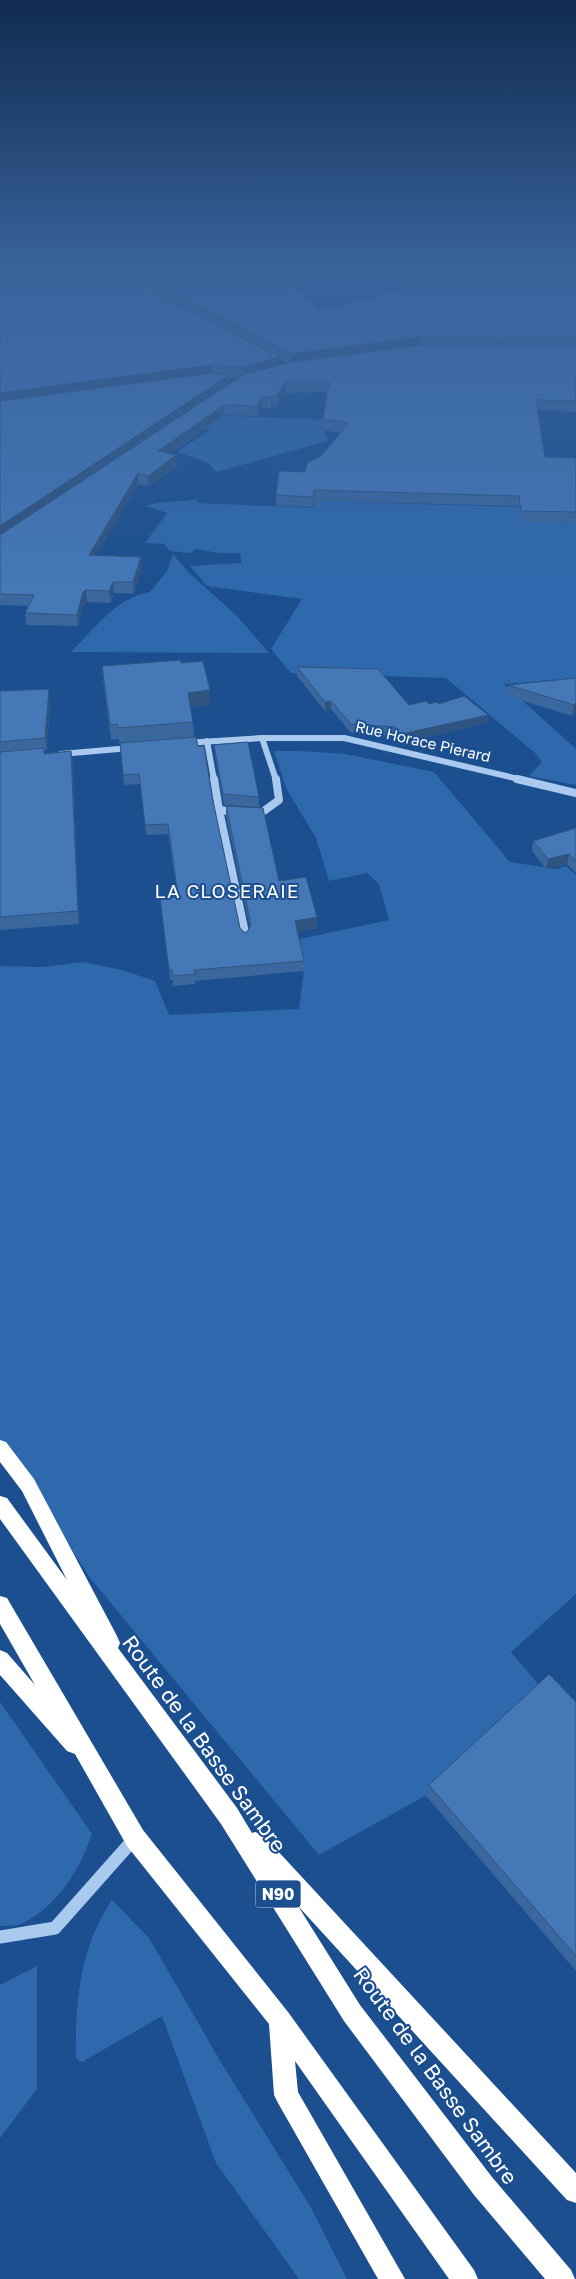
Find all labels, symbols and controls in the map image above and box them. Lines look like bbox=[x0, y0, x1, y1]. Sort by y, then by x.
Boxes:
street label: Rue Horace Pierard bbox=[354, 717, 493, 765]
district label: LA CLOSERAIE bbox=[155, 879, 299, 902]
street label: Route de la Basse Sambre bbox=[117, 1630, 292, 1857]
road number: N90 bbox=[256, 1880, 300, 1908]
street label: Route de la Basse Sambre bbox=[348, 1962, 523, 2189]

